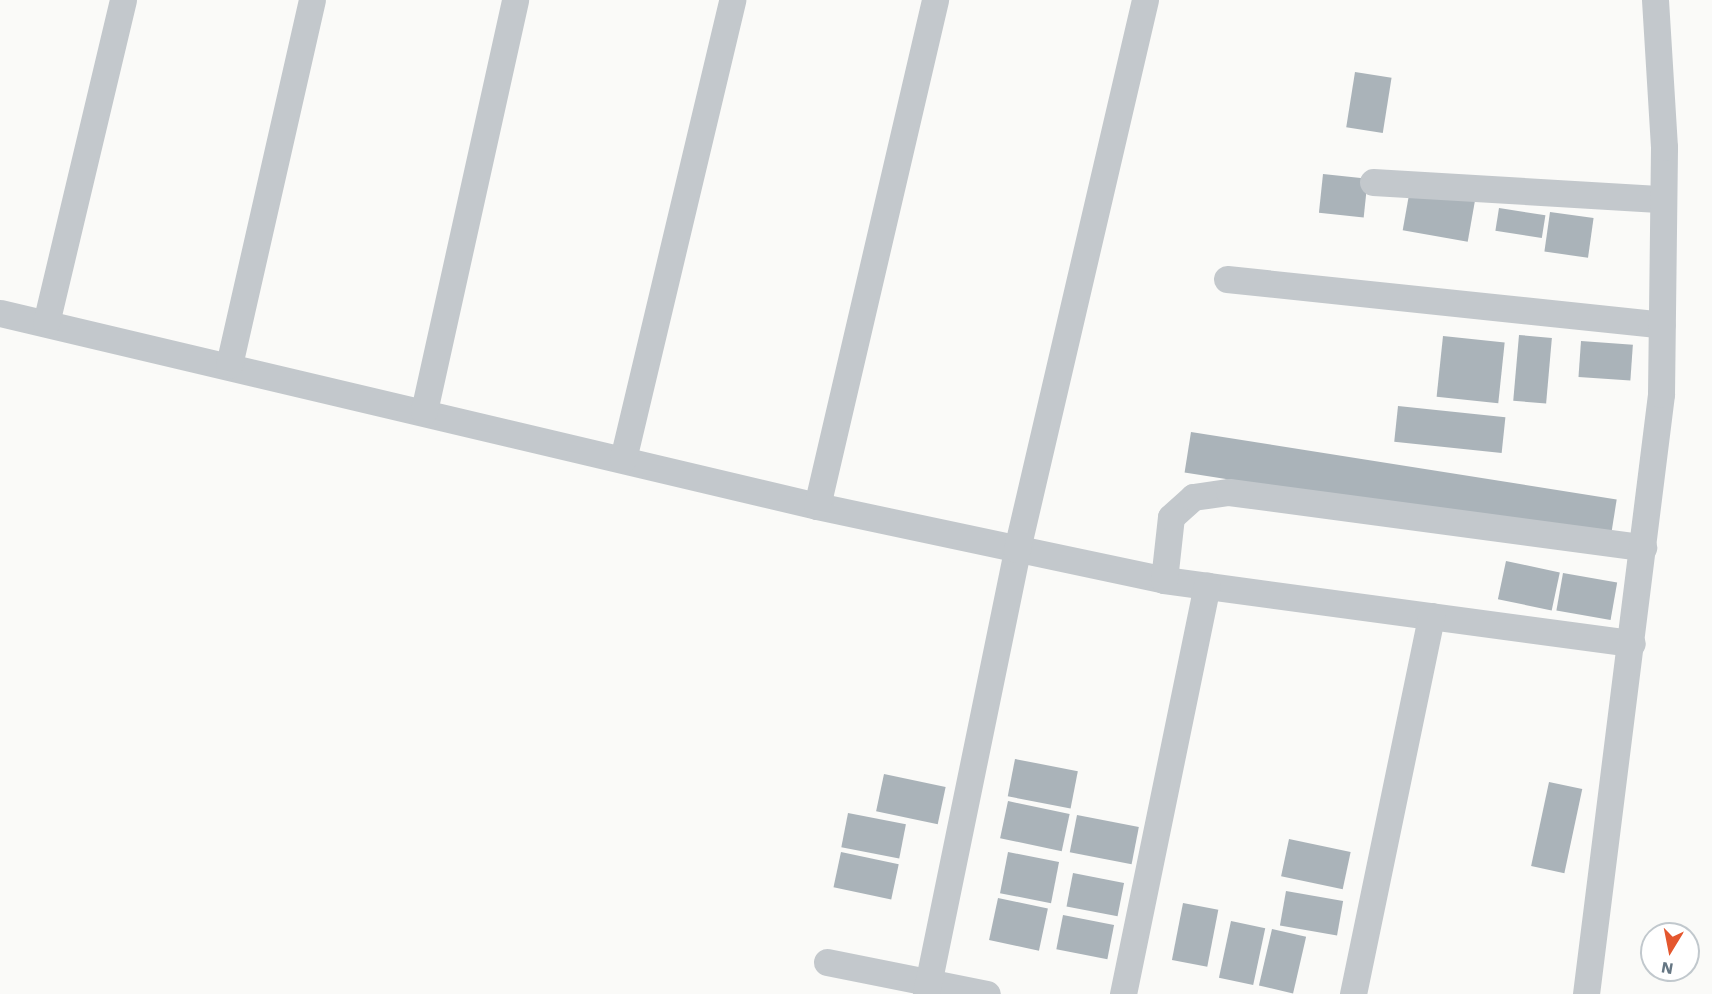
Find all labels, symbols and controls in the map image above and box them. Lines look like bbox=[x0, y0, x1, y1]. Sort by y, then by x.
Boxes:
north arrow bbox=[1640, 922, 1700, 982]
text: N bbox=[1660, 958, 1675, 979]

